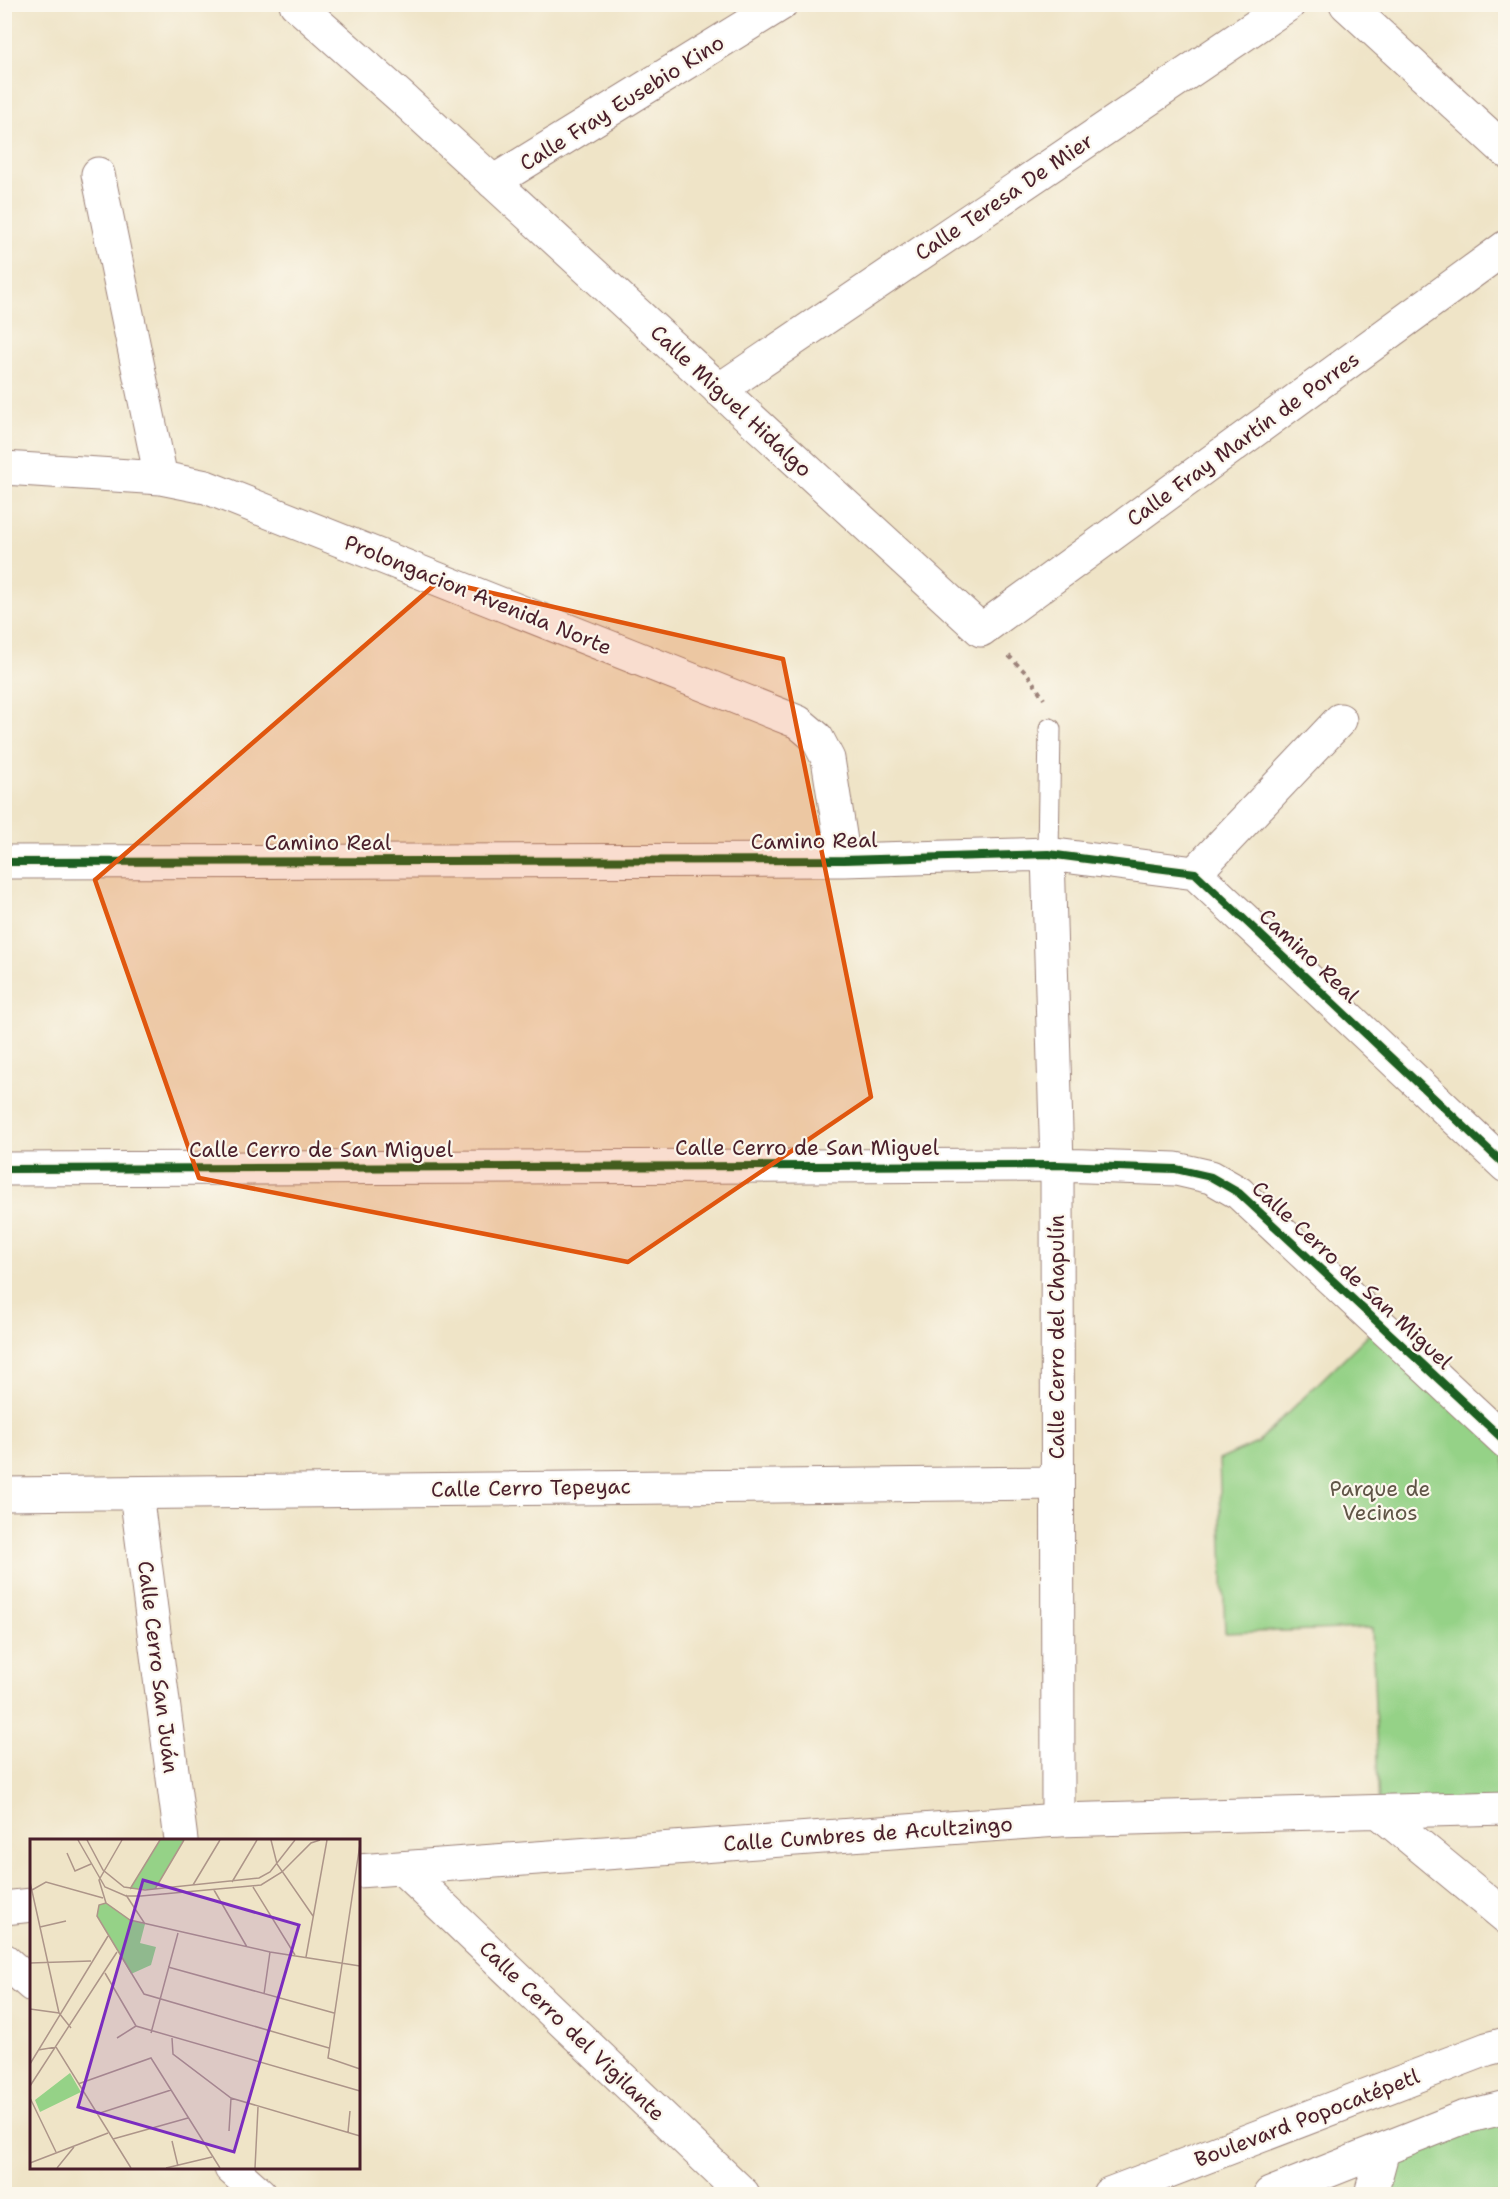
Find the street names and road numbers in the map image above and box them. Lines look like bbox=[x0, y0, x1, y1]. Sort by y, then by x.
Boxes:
street label: Calle Fray Eusebio Kino bbox=[514, 29, 730, 177]
street label: Calle Teresa De Mier bbox=[909, 127, 1099, 267]
street label: Calle Miguel Hidalgo bbox=[644, 319, 818, 483]
street label: Calle Fray Martín de Porres bbox=[1121, 345, 1365, 533]
street label: Prolongacion Avenida Norte bbox=[340, 528, 616, 662]
street label: Camino Real bbox=[750, 826, 878, 856]
street label: Camino Real bbox=[265, 829, 392, 857]
street label: Camino Real bbox=[1253, 903, 1365, 1010]
street label: Calle Cerro de San Miguel bbox=[675, 1134, 940, 1162]
street label: Calle Cerro de San Miguel bbox=[189, 1136, 454, 1164]
street label: Calle Cerro de San Miguel bbox=[1246, 1175, 1459, 1376]
street label: Calle Cerro del Chapulín bbox=[1043, 1215, 1071, 1459]
street label: Calle Cerro Tepeyac bbox=[431, 1472, 631, 1504]
street label: Calle Cerro San Juán bbox=[131, 1559, 185, 1775]
street label: Calle Cumbres de Acultzingo bbox=[722, 1810, 1014, 1858]
street label: Calle Cerro del Vigilante bbox=[473, 1935, 671, 2127]
street label: Boulevard Popocatépetl bbox=[1190, 2062, 1424, 2174]

